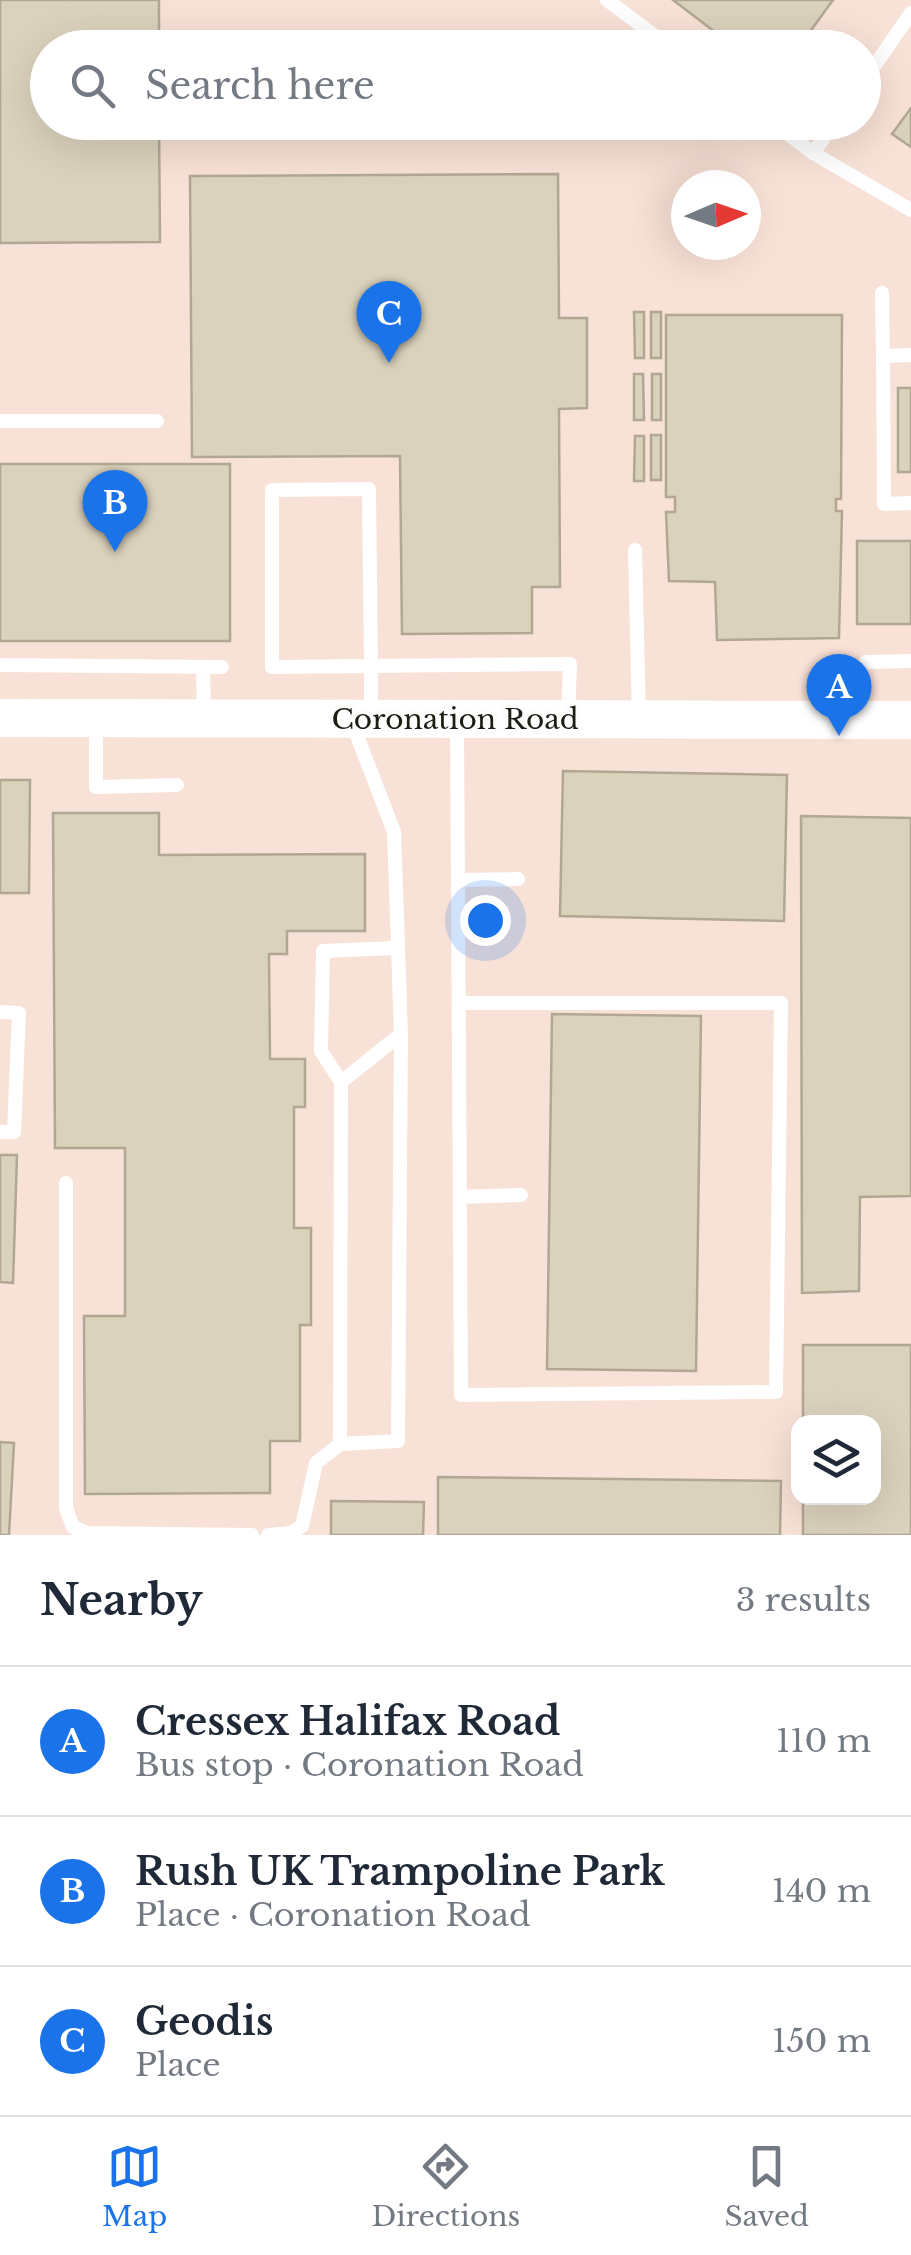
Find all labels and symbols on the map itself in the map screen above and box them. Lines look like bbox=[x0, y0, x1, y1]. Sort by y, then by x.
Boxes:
north arrow bbox=[671, 170, 761, 260]
pin: C bbox=[356, 280, 422, 363]
pin: B bbox=[82, 470, 148, 552]
pin: A bbox=[806, 654, 872, 736]
street label: Coronation Road bbox=[331, 702, 579, 737]
your location bbox=[460, 895, 511, 946]

